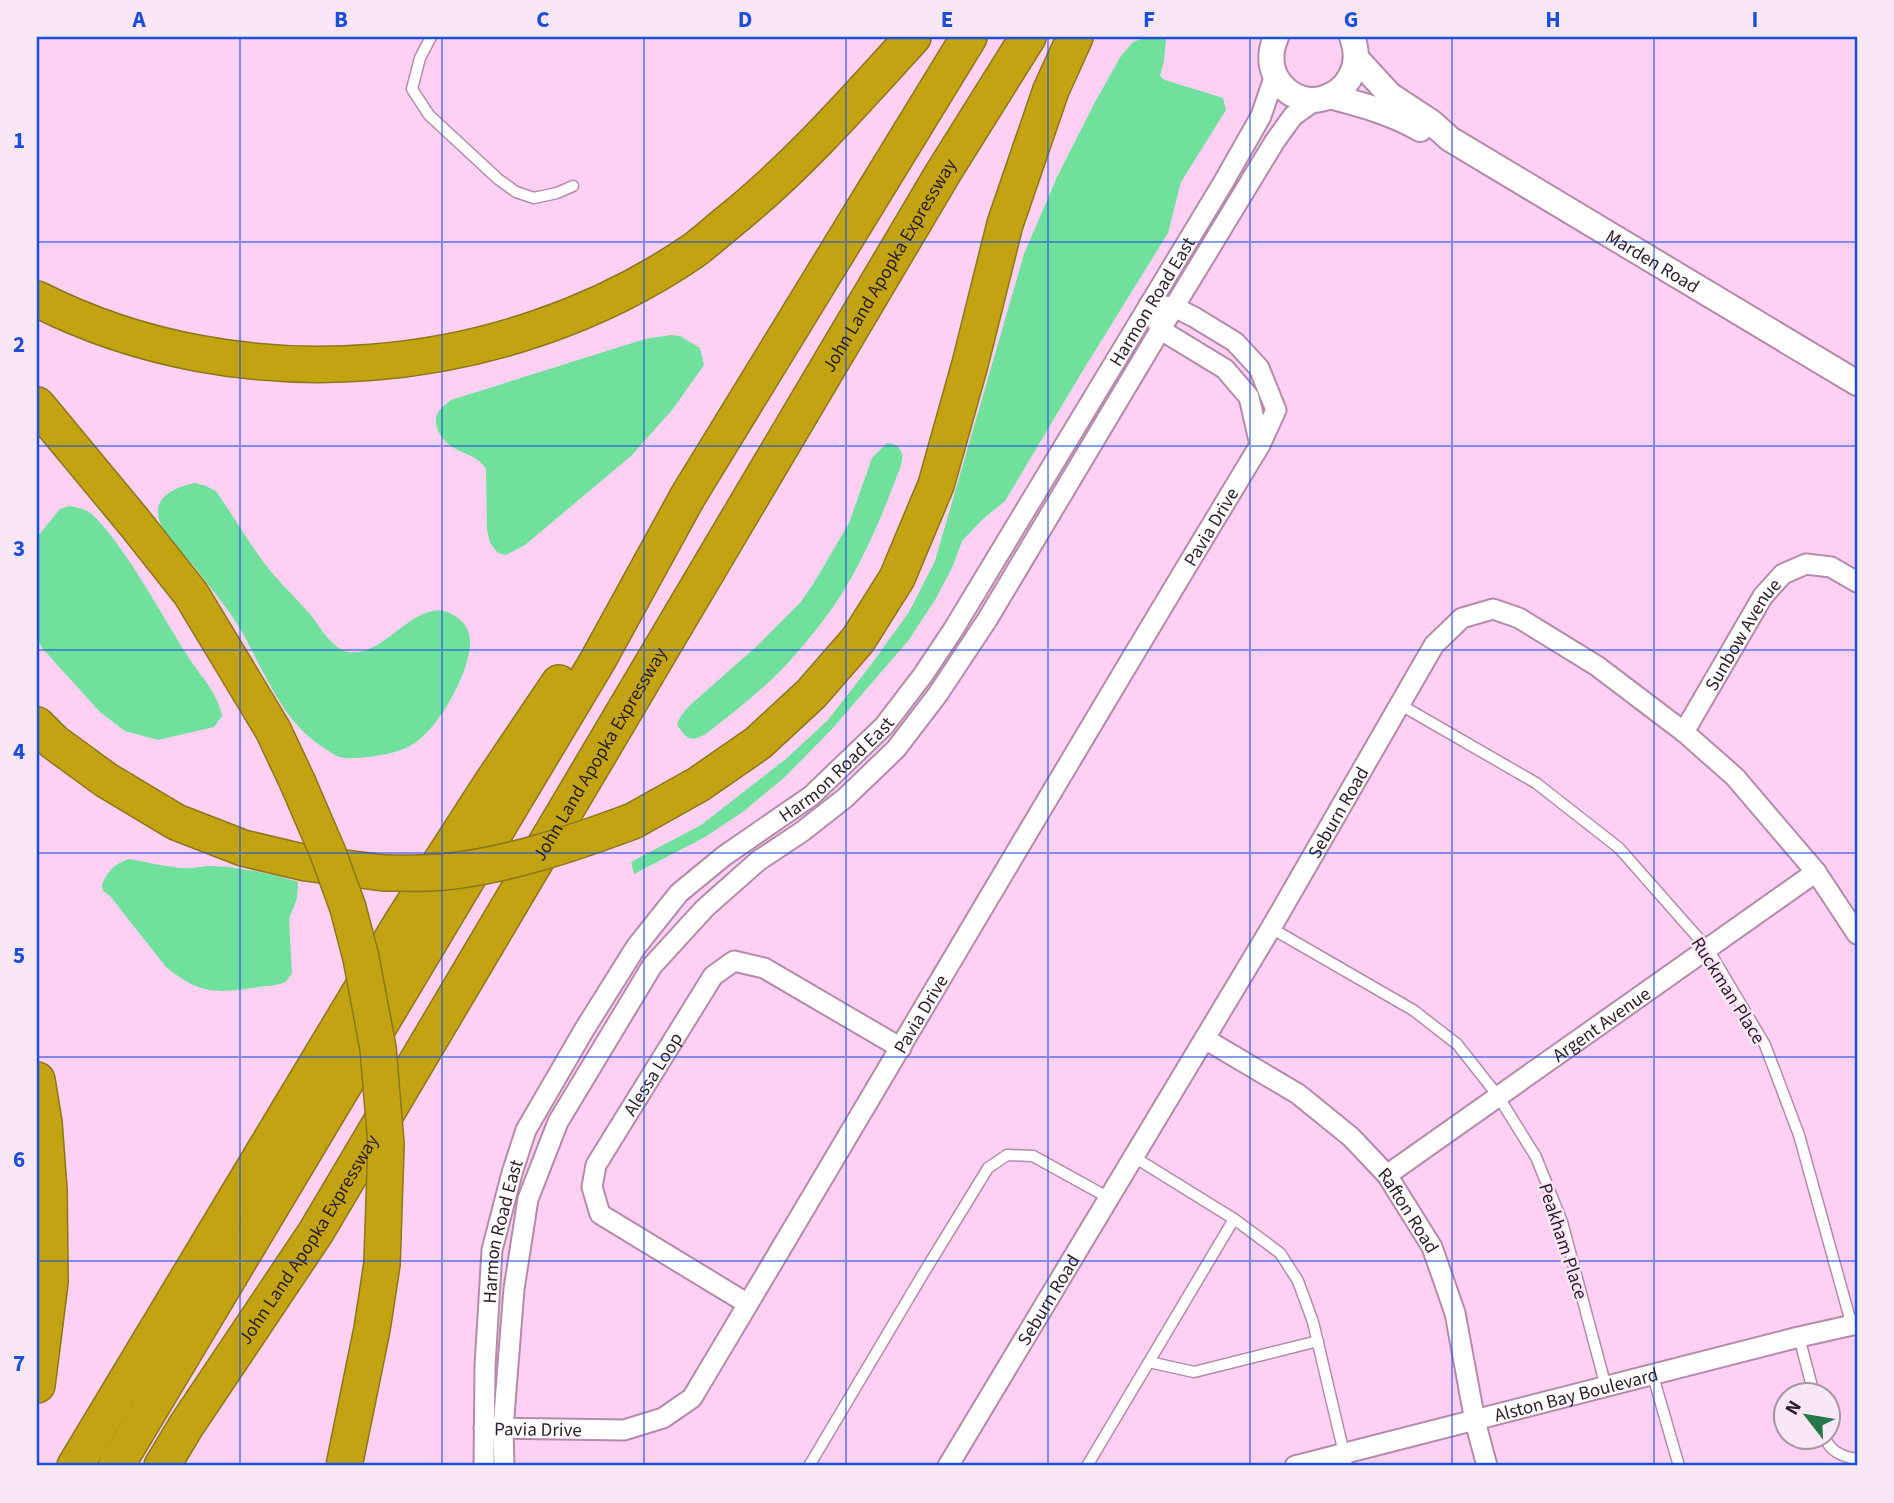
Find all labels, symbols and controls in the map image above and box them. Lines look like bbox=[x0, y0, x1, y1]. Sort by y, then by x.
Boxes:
text: A bbox=[131, 3, 146, 36]
text: B bbox=[334, 3, 348, 36]
text: C bbox=[536, 3, 550, 36]
text: D bbox=[738, 3, 752, 36]
text: E bbox=[941, 3, 953, 36]
text: F bbox=[1143, 3, 1155, 36]
text: G bbox=[1344, 3, 1358, 36]
text: H bbox=[1545, 3, 1561, 36]
text: I bbox=[1752, 3, 1758, 36]
text: 1 bbox=[13, 124, 25, 157]
street label: John Land Apopka Expressway bbox=[816, 154, 964, 378]
street label: Marden Road bbox=[1600, 223, 1704, 300]
street label: Harmon Road East bbox=[1103, 232, 1203, 372]
text: 2 bbox=[13, 328, 25, 361]
street label: Pavia Drive bbox=[1178, 483, 1246, 572]
text: 3 bbox=[13, 532, 25, 565]
street label: Sunbow Avenue bbox=[1699, 573, 1788, 696]
street label: John Land Apopka Expressway bbox=[527, 642, 674, 866]
street label: Harmon Road East bbox=[774, 711, 902, 829]
text: 4 bbox=[13, 735, 25, 768]
street label: Seburn Road bbox=[1302, 762, 1376, 864]
street label: Ruckman Place bbox=[1684, 932, 1771, 1050]
text: 5 bbox=[13, 939, 25, 972]
street label: Pavia Drive bbox=[888, 970, 955, 1059]
street label: Argent Avenue bbox=[1547, 981, 1657, 1069]
street label: Alessa Loop bbox=[617, 1027, 690, 1122]
street label: John Land Apopka Expressway bbox=[232, 1130, 386, 1350]
text: 6 bbox=[13, 1143, 25, 1176]
street label: Harmon Road East bbox=[477, 1156, 531, 1305]
street label: Rafton Road bbox=[1371, 1162, 1445, 1259]
street label: Peakham Place bbox=[1531, 1180, 1594, 1303]
street label: Seburn Road bbox=[1011, 1250, 1087, 1351]
text: 7 bbox=[13, 1347, 25, 1380]
street label: Alston Bay Boulevard bbox=[1491, 1362, 1661, 1429]
north arrow bbox=[1772, 1380, 1842, 1450]
text: N bbox=[1779, 1396, 1809, 1420]
street label: Pavia Drive bbox=[494, 1416, 582, 1444]

